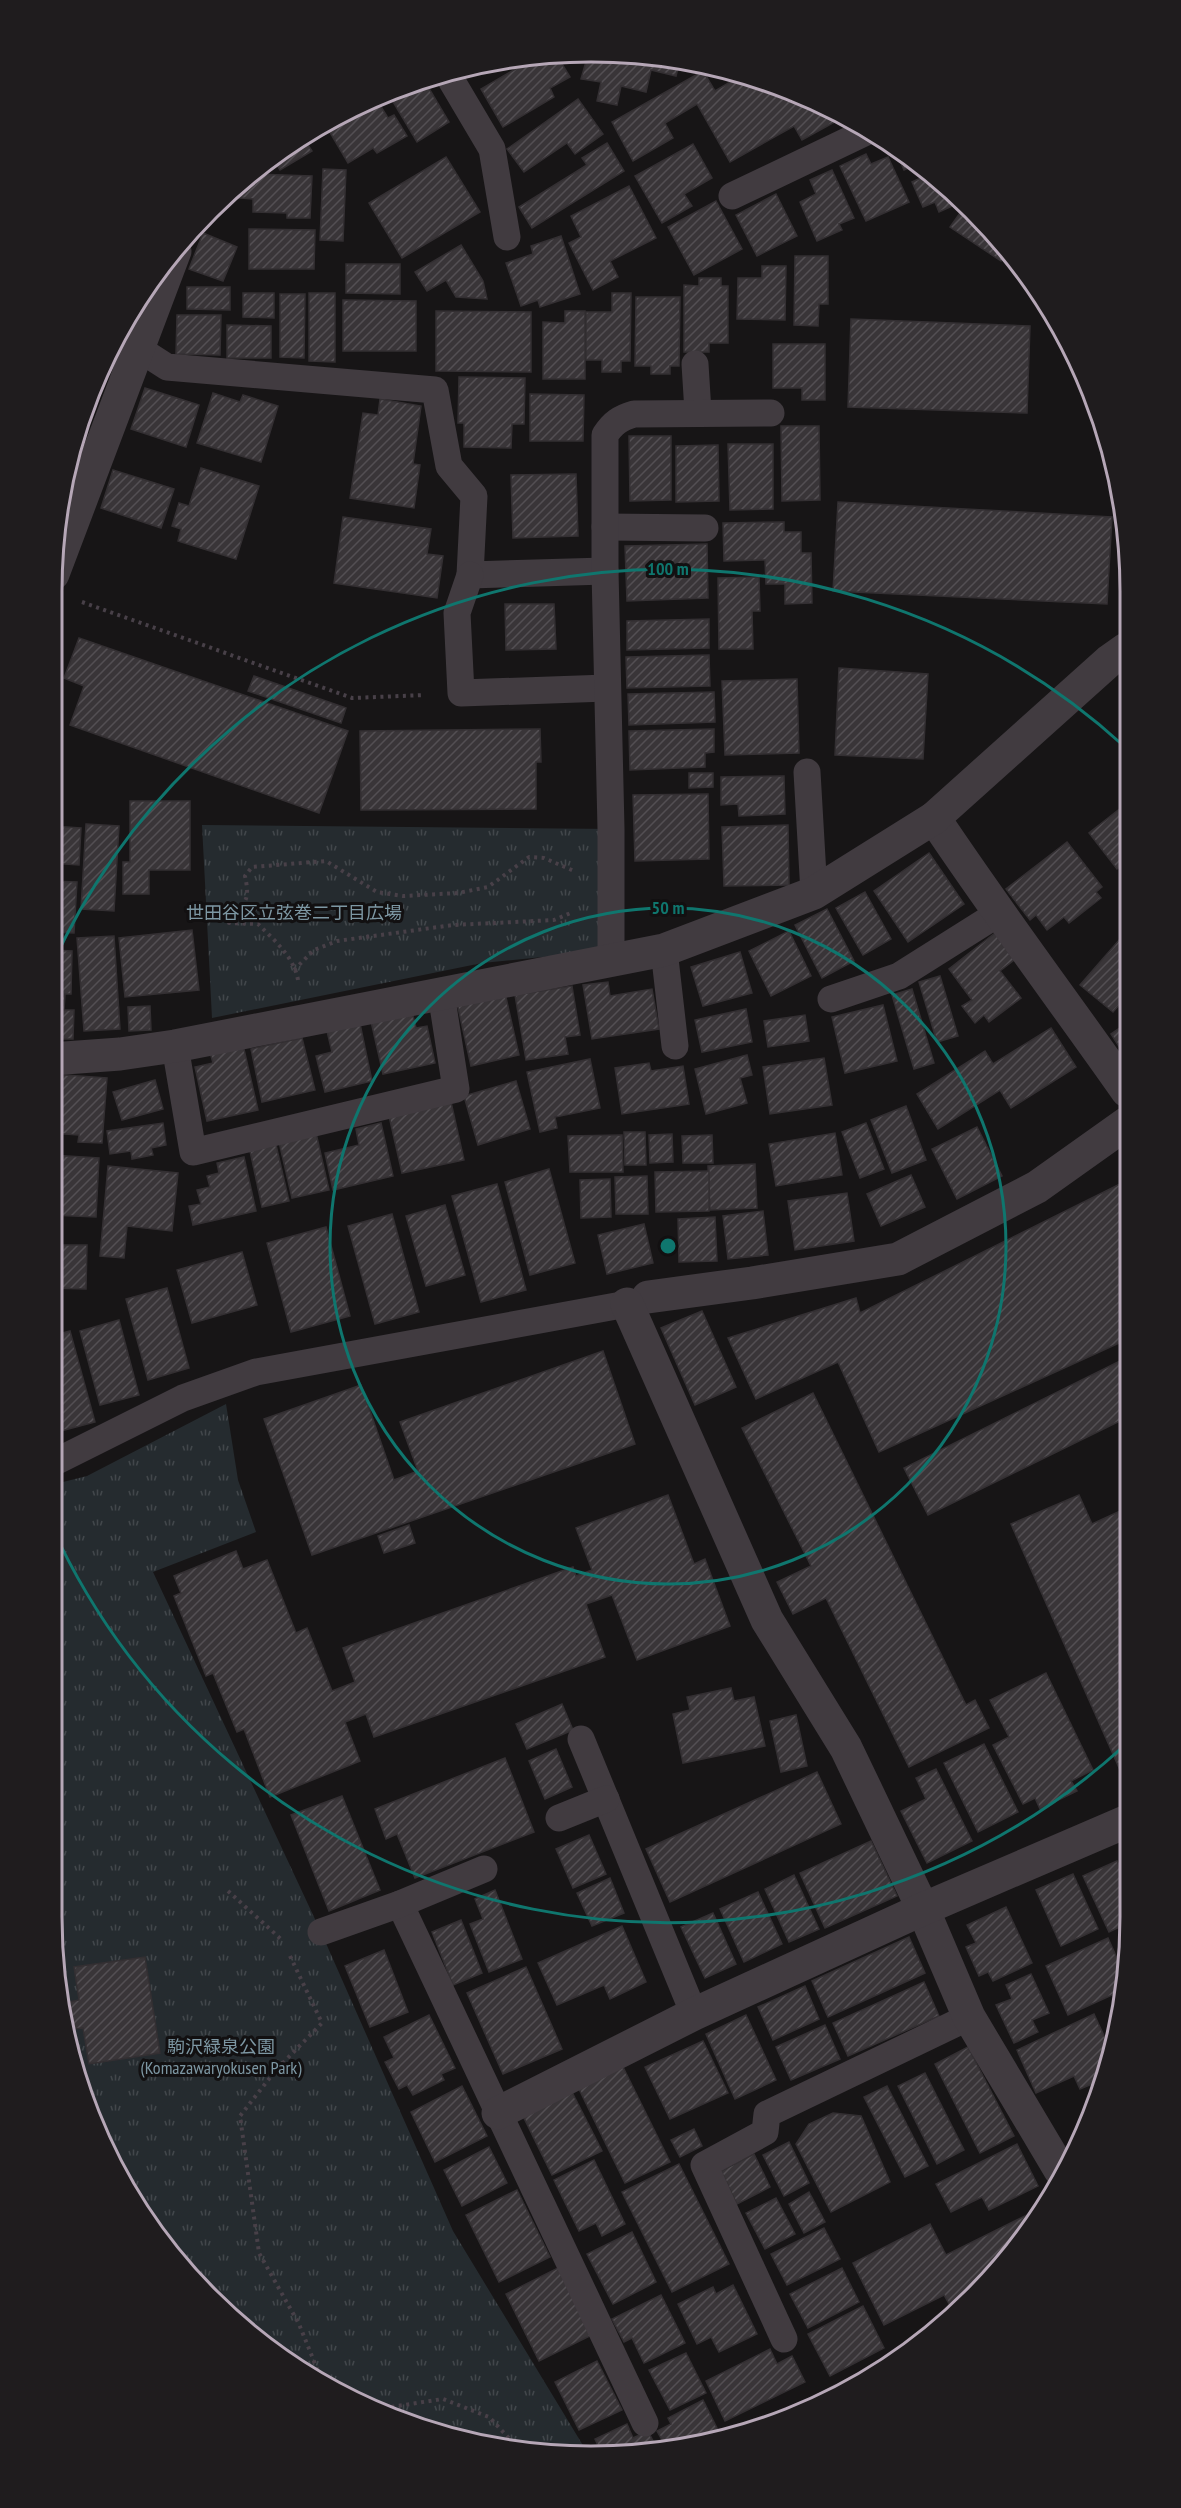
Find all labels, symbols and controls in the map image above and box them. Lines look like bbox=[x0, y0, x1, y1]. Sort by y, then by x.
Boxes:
text: 100 m bbox=[647, 557, 689, 580]
text: 50 m bbox=[652, 896, 684, 919]
park label: 世田谷区立弦巻二丁目広場 bbox=[186, 901, 402, 924]
centre of rings bbox=[658, 1236, 678, 1256]
park label: 駒沢緑泉公園 (Komazawaryokusen Park) bbox=[140, 2035, 302, 2079]

